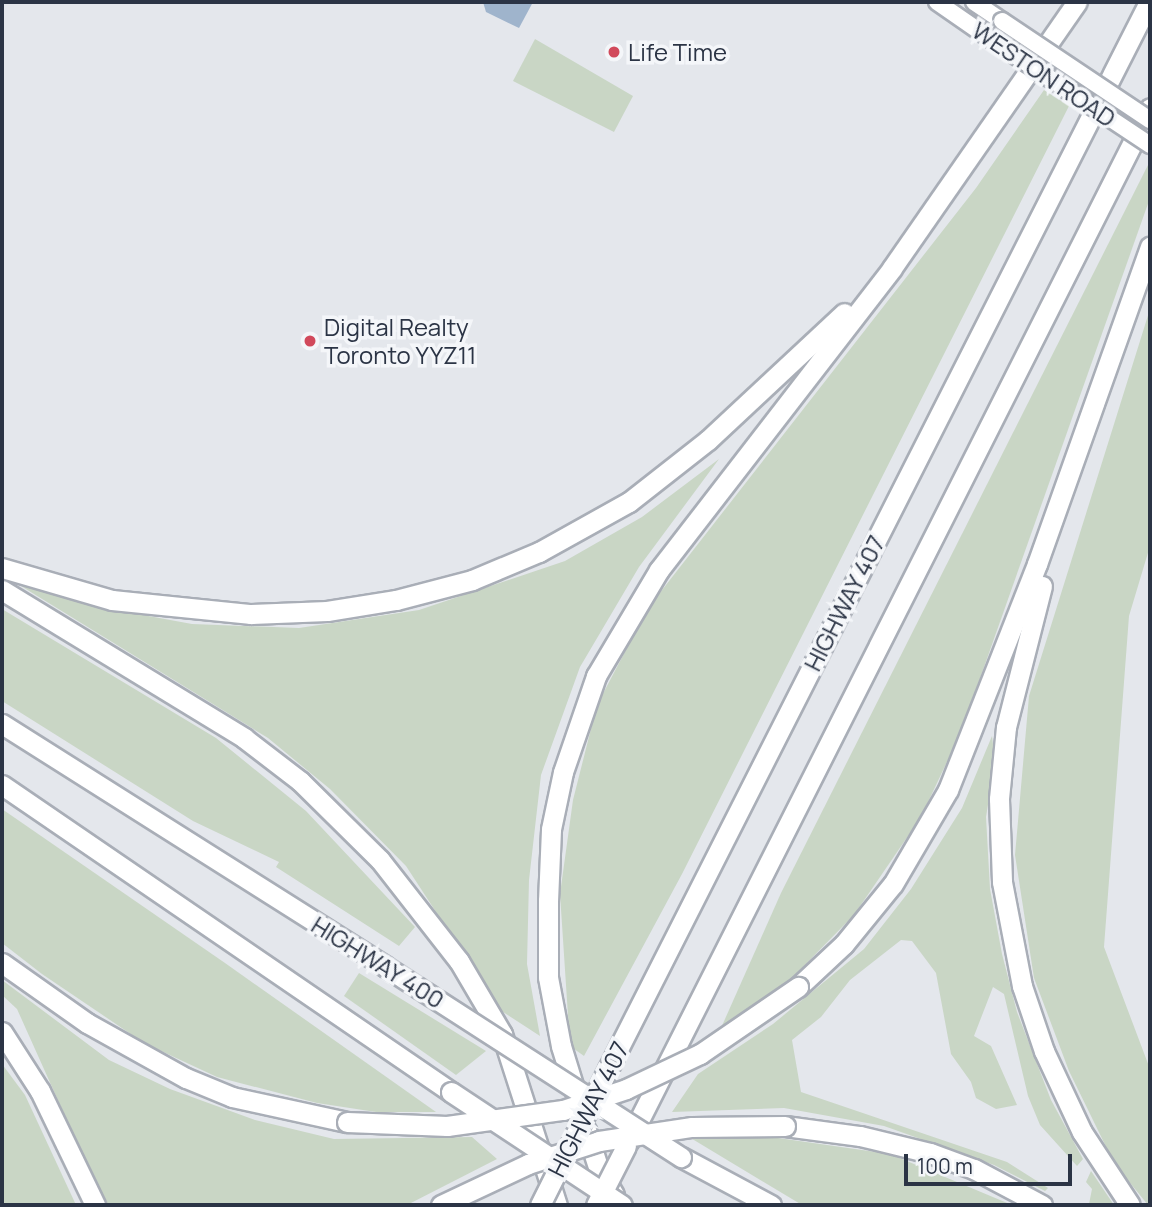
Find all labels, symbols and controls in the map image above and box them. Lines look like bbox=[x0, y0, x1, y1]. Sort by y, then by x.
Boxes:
street label: WESTON ROAD bbox=[967, 16, 1121, 132]
place label: Life Time bbox=[628, 38, 727, 66]
marker: Life Time bbox=[606, 44, 622, 60]
place label: Digital Realty Toronto YYZ11 bbox=[324, 313, 476, 369]
marker: Digital Realty Toronto YYZ11 bbox=[302, 333, 318, 349]
street label: HIGHWAY 407 bbox=[797, 530, 891, 676]
street label: HIGHWAY 400 bbox=[306, 910, 450, 1014]
street label: HIGHWAY 407 bbox=[541, 1036, 635, 1182]
scale bar bbox=[907, 1140, 1075, 1184]
text: 100 m bbox=[917, 1152, 973, 1180]

